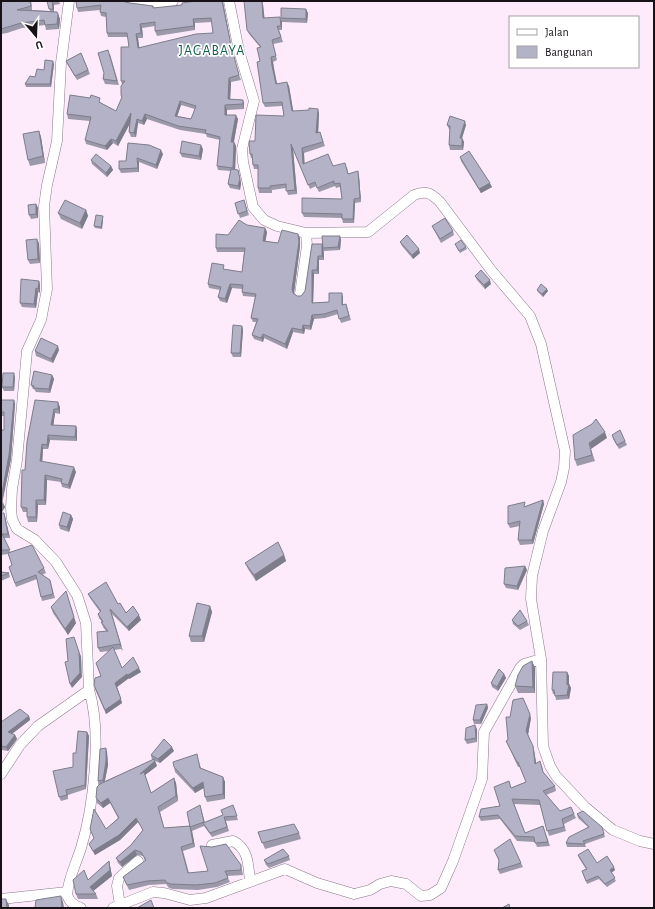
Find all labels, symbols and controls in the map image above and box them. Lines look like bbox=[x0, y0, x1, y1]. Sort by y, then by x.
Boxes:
north arrow bbox=[16, 16, 56, 56]
legend bbox=[509, 16, 639, 68]
text: Jalan bbox=[545, 26, 569, 38]
text: U bbox=[34, 39, 44, 51]
district label: JAGABAYA bbox=[179, 44, 245, 58]
text: Bangunan bbox=[545, 46, 593, 58]

